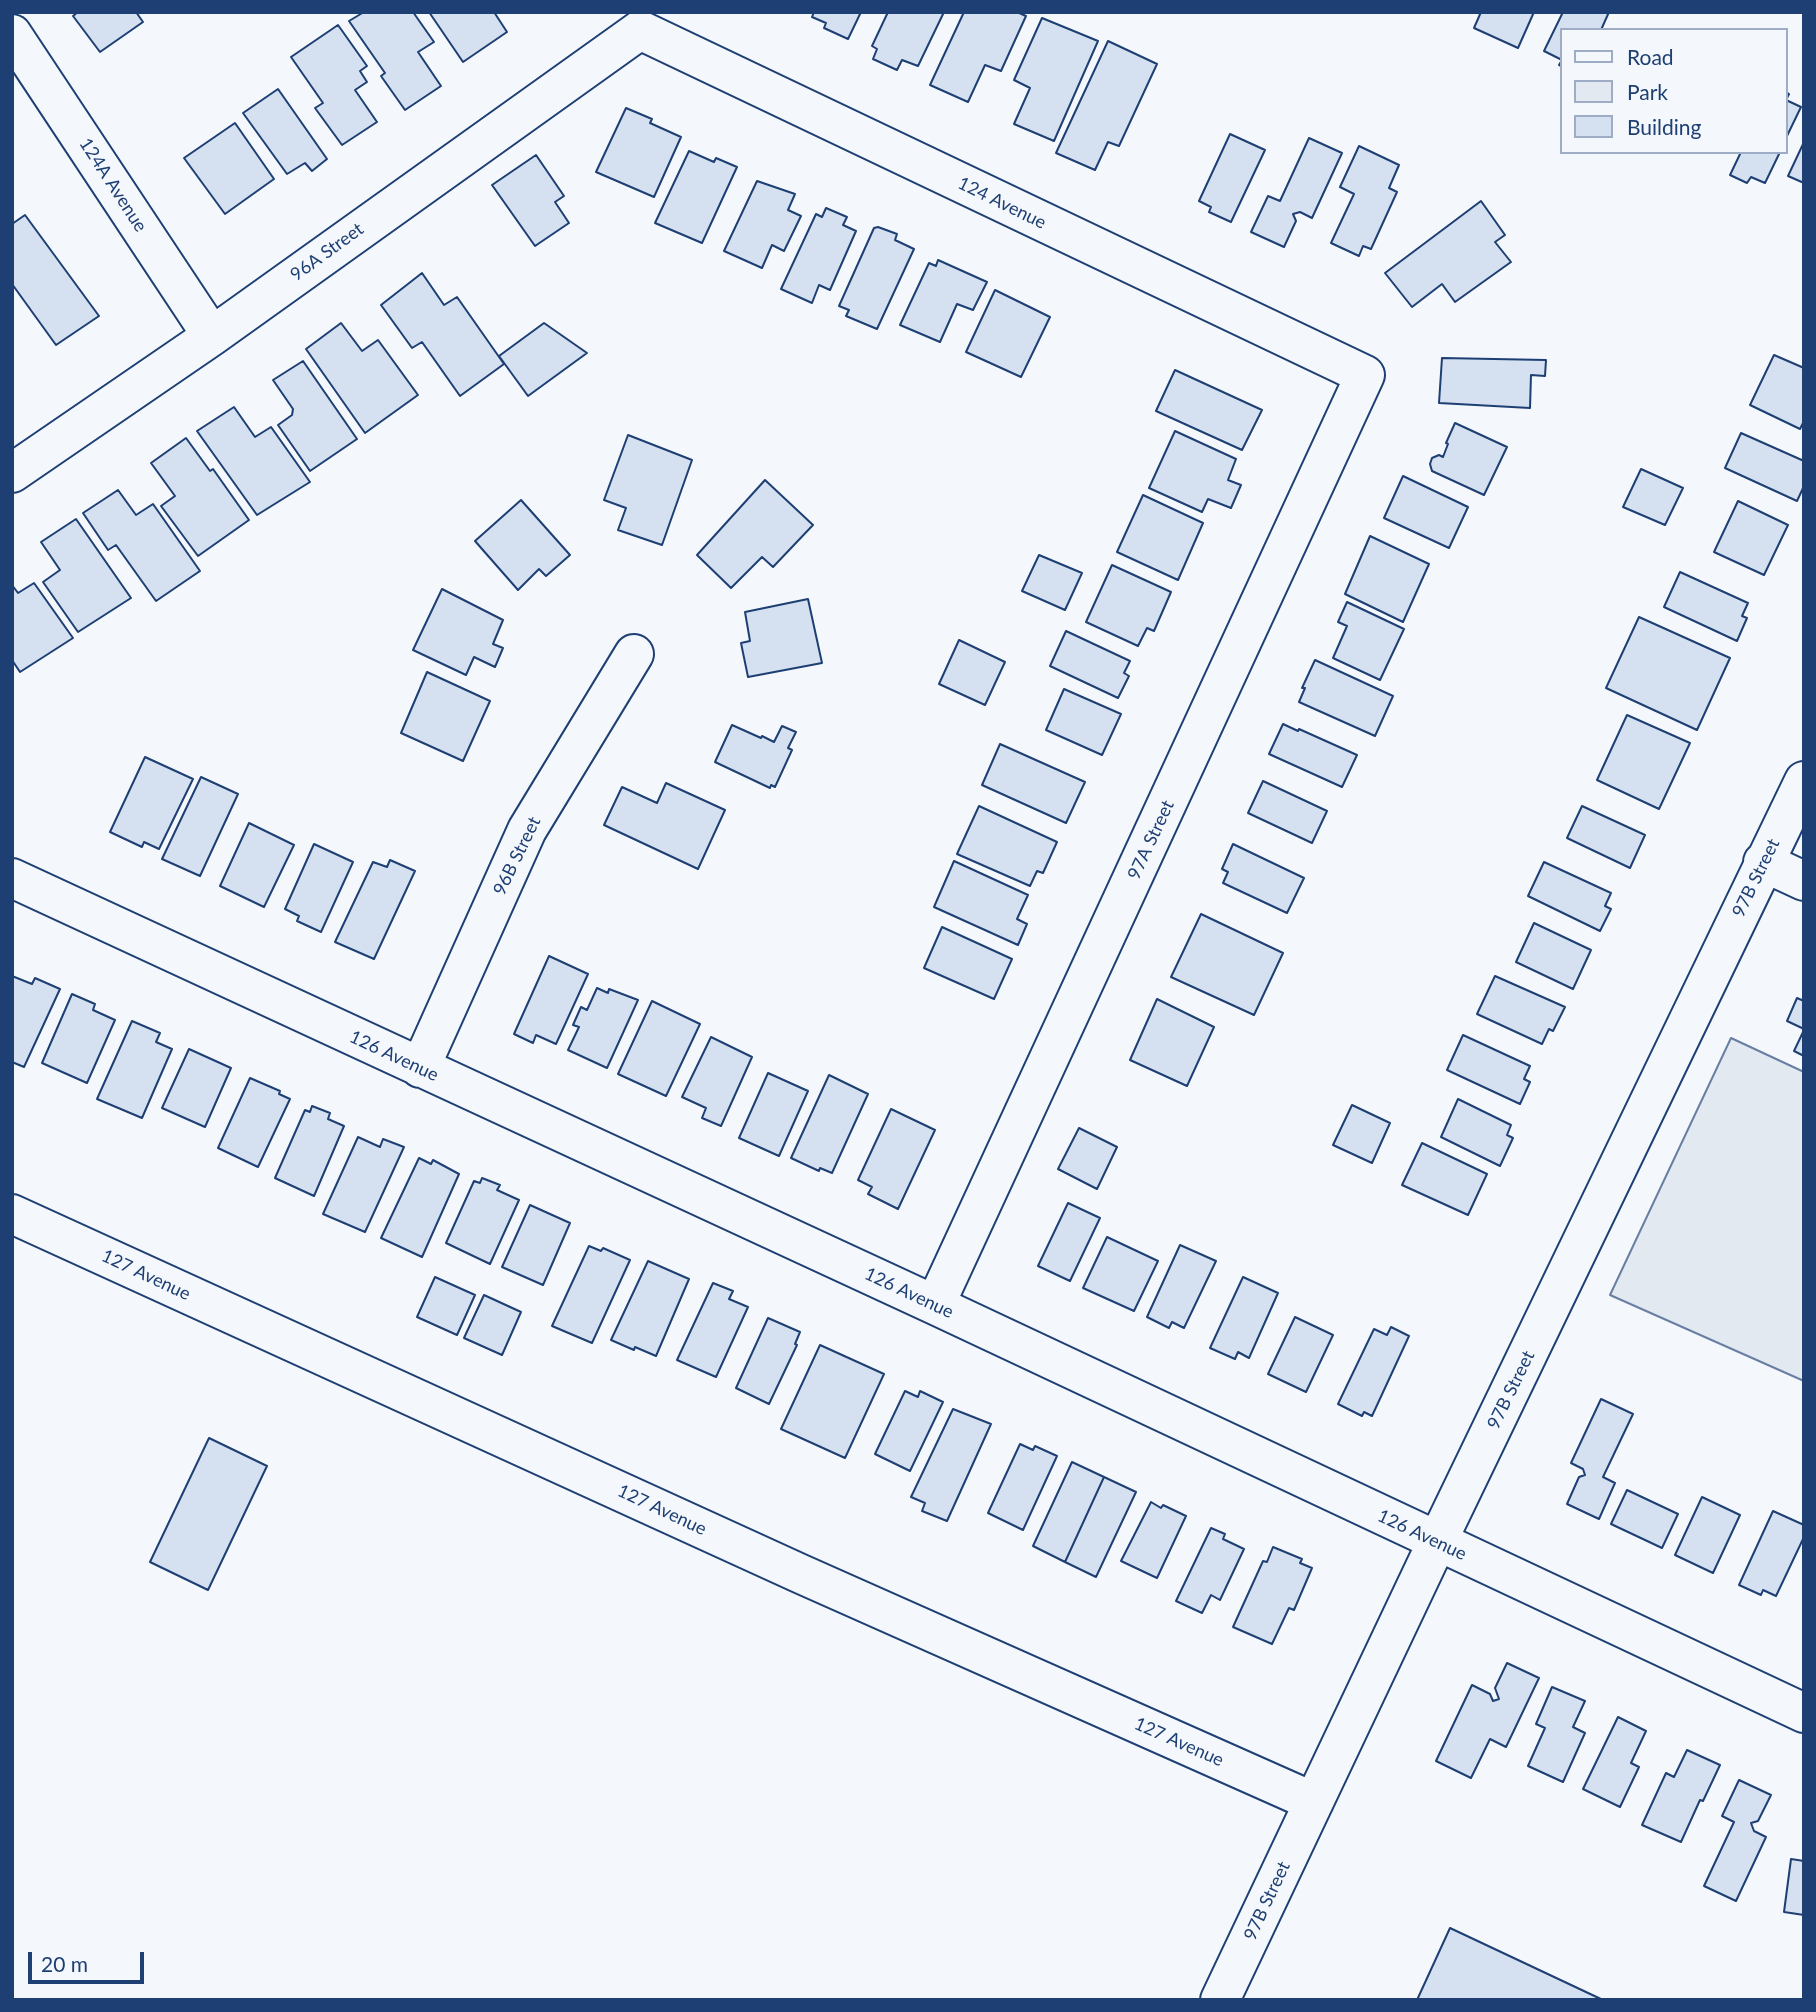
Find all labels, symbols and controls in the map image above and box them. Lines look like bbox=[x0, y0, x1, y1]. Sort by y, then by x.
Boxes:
legend bbox=[1560, 28, 1788, 154]
text: Road bbox=[1627, 44, 1674, 69]
text: Park bbox=[1627, 79, 1668, 104]
text: Building bbox=[1627, 114, 1702, 139]
street label: 124A Avenue bbox=[75, 134, 151, 236]
street label: 124 Avenue bbox=[954, 172, 1050, 234]
street label: 96A Street bbox=[286, 218, 368, 286]
street label: 97A Street bbox=[1123, 797, 1179, 883]
street label: 96B Street bbox=[489, 813, 545, 899]
street label: 97B Street bbox=[1728, 835, 1784, 921]
street label: 126 Avenue bbox=[346, 1026, 442, 1086]
street label: 127 Avenue bbox=[98, 1245, 194, 1305]
street label: 126 Avenue bbox=[861, 1263, 957, 1323]
street label: 97B Street bbox=[1483, 1347, 1539, 1433]
street label: 127 Avenue bbox=[614, 1480, 710, 1540]
street label: 126 Avenue bbox=[1374, 1505, 1470, 1565]
street label: 127 Avenue bbox=[1131, 1713, 1227, 1771]
street label: 97B Street bbox=[1239, 1858, 1295, 1944]
scale bar bbox=[32, 1938, 147, 1982]
text: 20 m bbox=[41, 1951, 88, 1976]

